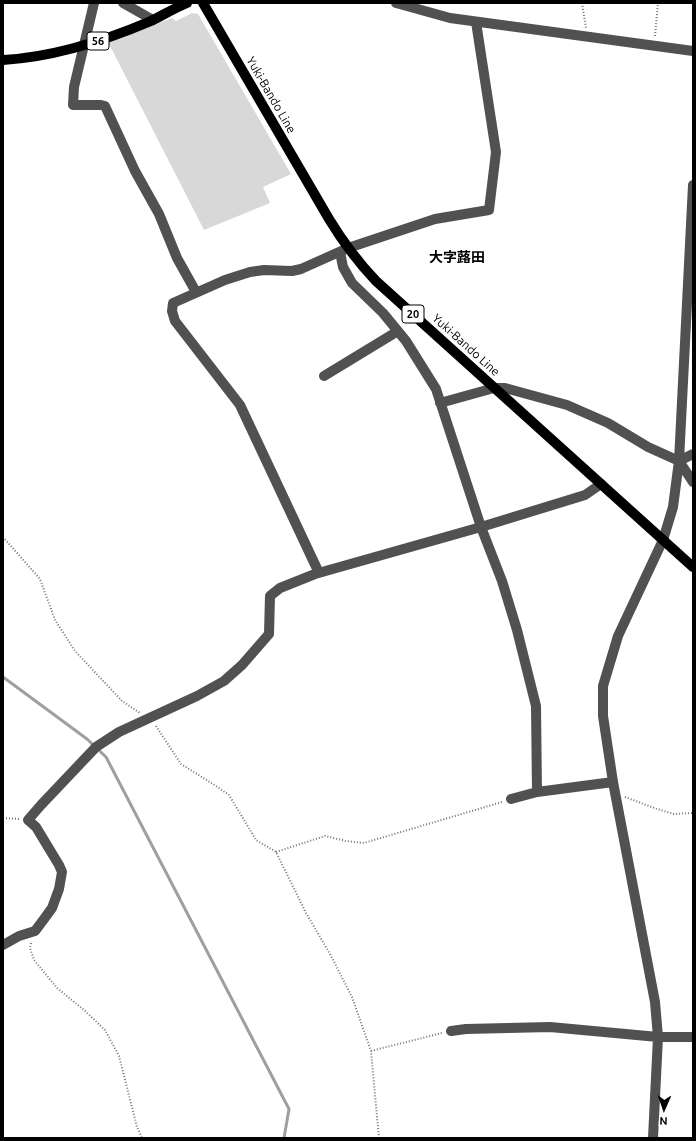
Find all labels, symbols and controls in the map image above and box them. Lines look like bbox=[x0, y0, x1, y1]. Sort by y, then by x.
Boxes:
road number: 56 bbox=[87, 32, 109, 50]
street label: Yuki-Bando Line bbox=[243, 54, 299, 136]
district label: 大字蕗田 bbox=[429, 249, 485, 265]
road number: 20 bbox=[402, 305, 424, 323]
street label: Yuki-Bando Line bbox=[429, 311, 503, 379]
north arrow bbox=[644, 1089, 684, 1129]
text: N bbox=[659, 1115, 668, 1127]

